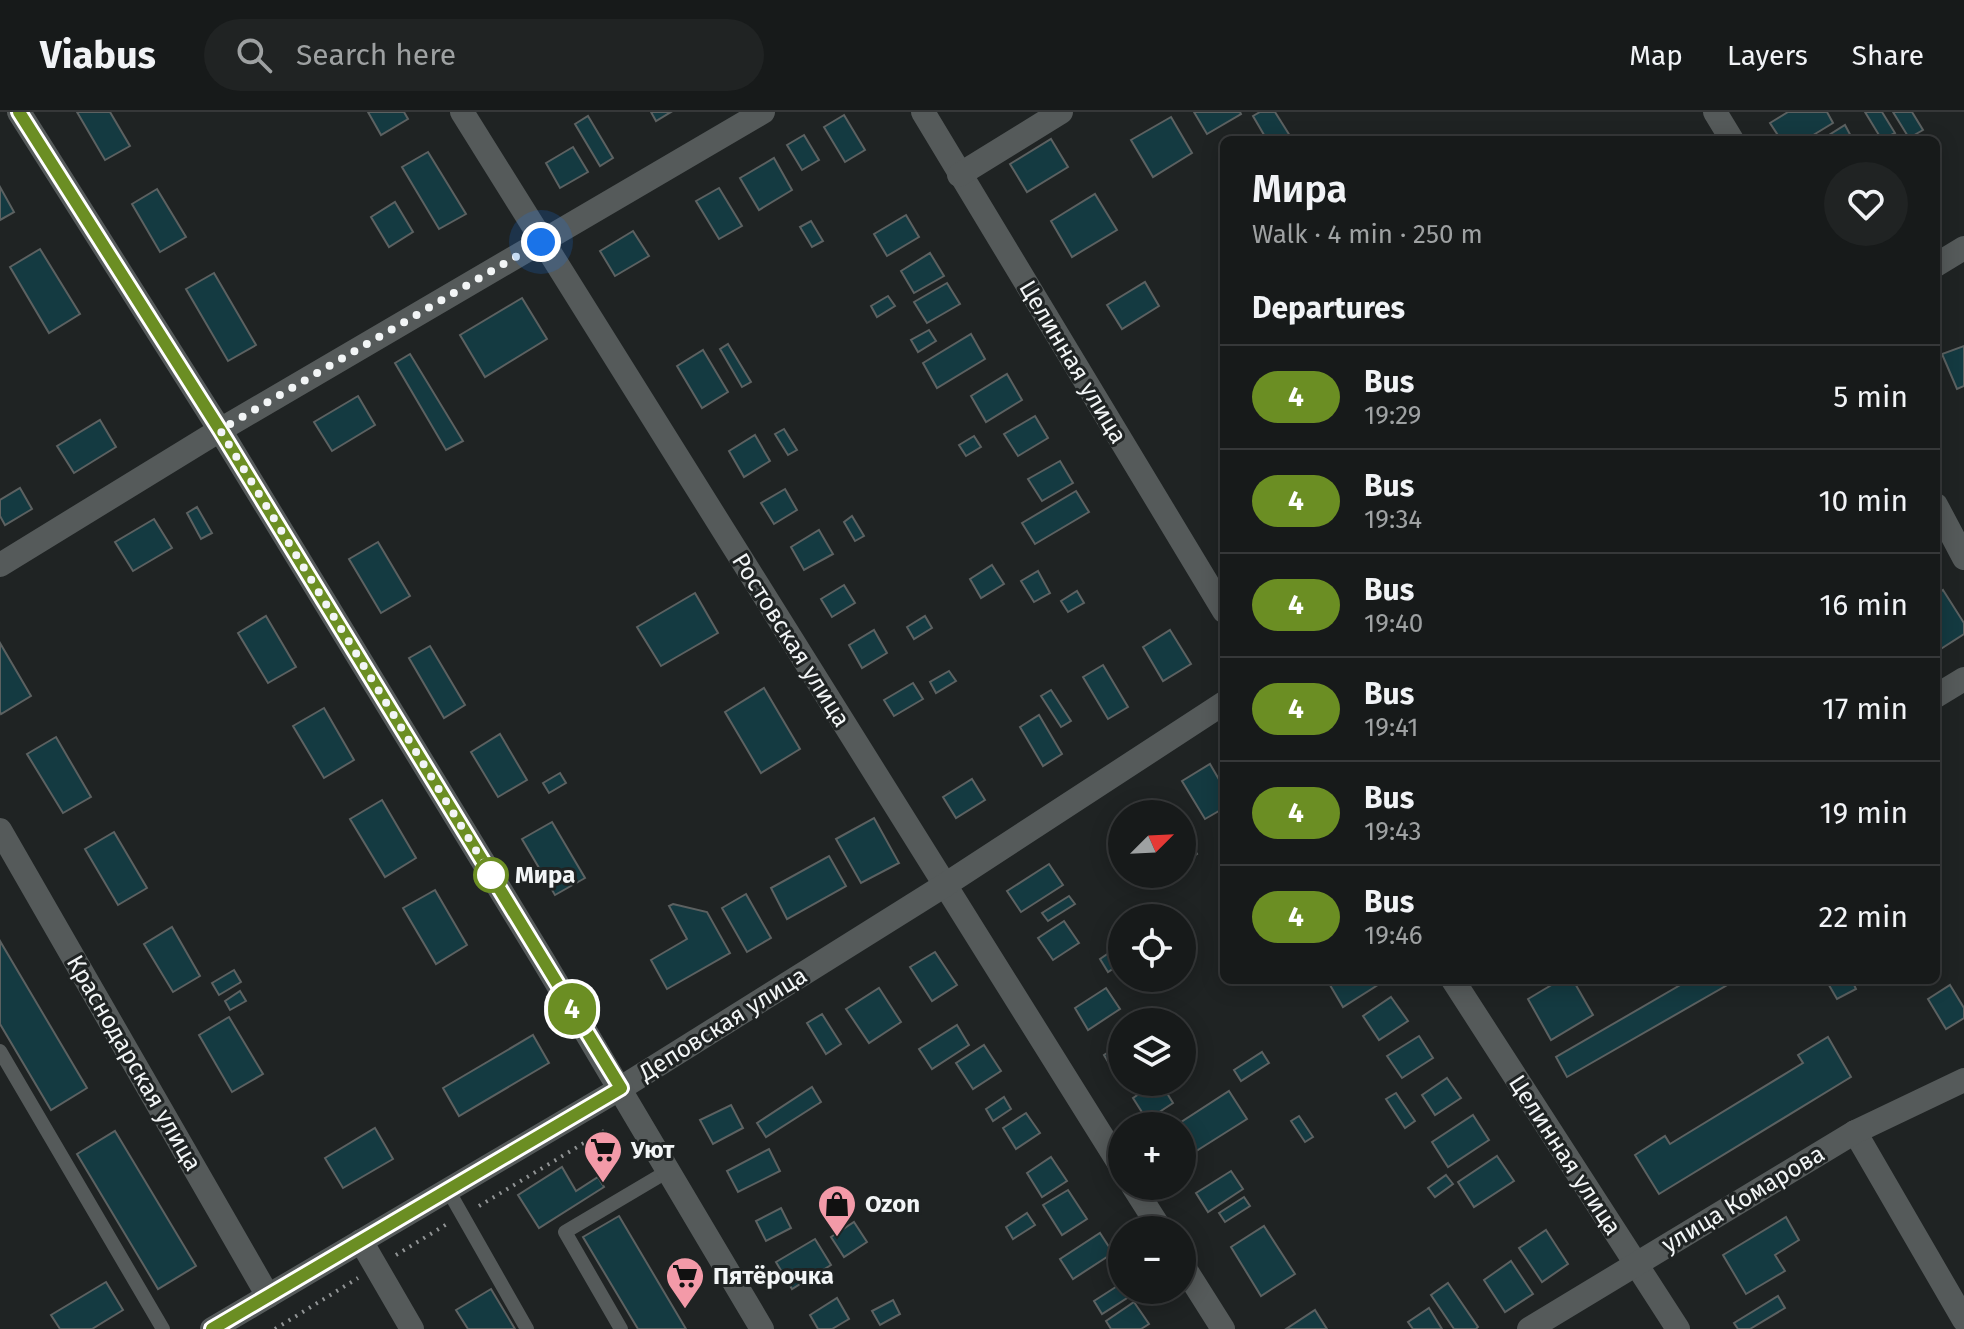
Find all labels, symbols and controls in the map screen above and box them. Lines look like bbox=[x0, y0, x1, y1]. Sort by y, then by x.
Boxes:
search box bbox=[204, 19, 764, 91]
text: Viabus bbox=[40, 32, 156, 78]
icon: search bbox=[232, 33, 276, 77]
text: Search here bbox=[296, 37, 456, 73]
text: Map bbox=[1629, 39, 1683, 72]
text: Layers bbox=[1727, 39, 1808, 72]
text: Share bbox=[1852, 39, 1924, 72]
button: heart bbox=[1824, 162, 1908, 246]
text: Мира bbox=[1252, 166, 1347, 212]
text: Walk · 4 min · 250 m bbox=[1252, 219, 1483, 250]
your location bbox=[521, 222, 561, 262]
street label: Целинная улица bbox=[1013, 276, 1133, 448]
text: Departures bbox=[1252, 290, 1405, 326]
text: Bus bbox=[1364, 364, 1414, 400]
text: 5 min bbox=[1833, 379, 1908, 415]
text: 4 bbox=[1288, 380, 1304, 413]
text: 19:29 bbox=[1364, 400, 1421, 431]
text: Bus bbox=[1364, 468, 1414, 504]
text: 10 min bbox=[1819, 483, 1908, 519]
text: 4 bbox=[1288, 484, 1304, 517]
text: 19:34 bbox=[1364, 504, 1422, 535]
street label: Ростовская улица bbox=[726, 548, 856, 732]
text: Bus bbox=[1364, 572, 1414, 608]
text: 16 min bbox=[1819, 587, 1908, 623]
text: 4 bbox=[1288, 588, 1304, 621]
text: 19:40 bbox=[1364, 608, 1423, 639]
text: Bus bbox=[1364, 676, 1414, 712]
text: 17 min bbox=[1822, 691, 1908, 727]
text: 4 bbox=[1288, 692, 1304, 725]
text: 19:41 bbox=[1364, 712, 1419, 743]
text: Bus bbox=[1364, 780, 1414, 816]
text: 19 min bbox=[1820, 795, 1908, 831]
text: 4 bbox=[1288, 796, 1304, 829]
north arrow bbox=[1108, 800, 1196, 888]
map controls bbox=[1108, 800, 1196, 1304]
text: 19:43 bbox=[1364, 816, 1421, 847]
marker: Мира bbox=[474, 858, 508, 892]
place label: Мира bbox=[515, 861, 575, 889]
text: Bus bbox=[1364, 884, 1414, 920]
text: 22 min bbox=[1819, 899, 1908, 935]
text: 4 bbox=[1288, 900, 1304, 933]
button: locate bbox=[1108, 904, 1196, 992]
text: 19:46 bbox=[1364, 920, 1423, 951]
street label: Краснодарская улица bbox=[61, 950, 207, 1176]
street label: Деповская улица bbox=[633, 961, 812, 1087]
line badge: 4 bbox=[546, 983, 598, 1035]
text: 4 bbox=[564, 992, 580, 1025]
button: layers bbox=[1108, 1008, 1196, 1096]
street label: Целинная улица bbox=[1503, 1070, 1627, 1240]
button: + bbox=[1108, 1112, 1196, 1200]
supermarket icon: Уют bbox=[582, 1129, 624, 1184]
place label: Уют bbox=[630, 1136, 675, 1164]
street label: улица Комарова bbox=[1657, 1139, 1829, 1259]
shop icon: Ozon bbox=[816, 1183, 858, 1238]
place label: Ozon bbox=[865, 1190, 920, 1218]
button: − bbox=[1108, 1216, 1196, 1304]
supermarket icon: Пятёрочка bbox=[664, 1255, 706, 1310]
place label: Пятёрочка bbox=[713, 1262, 834, 1290]

